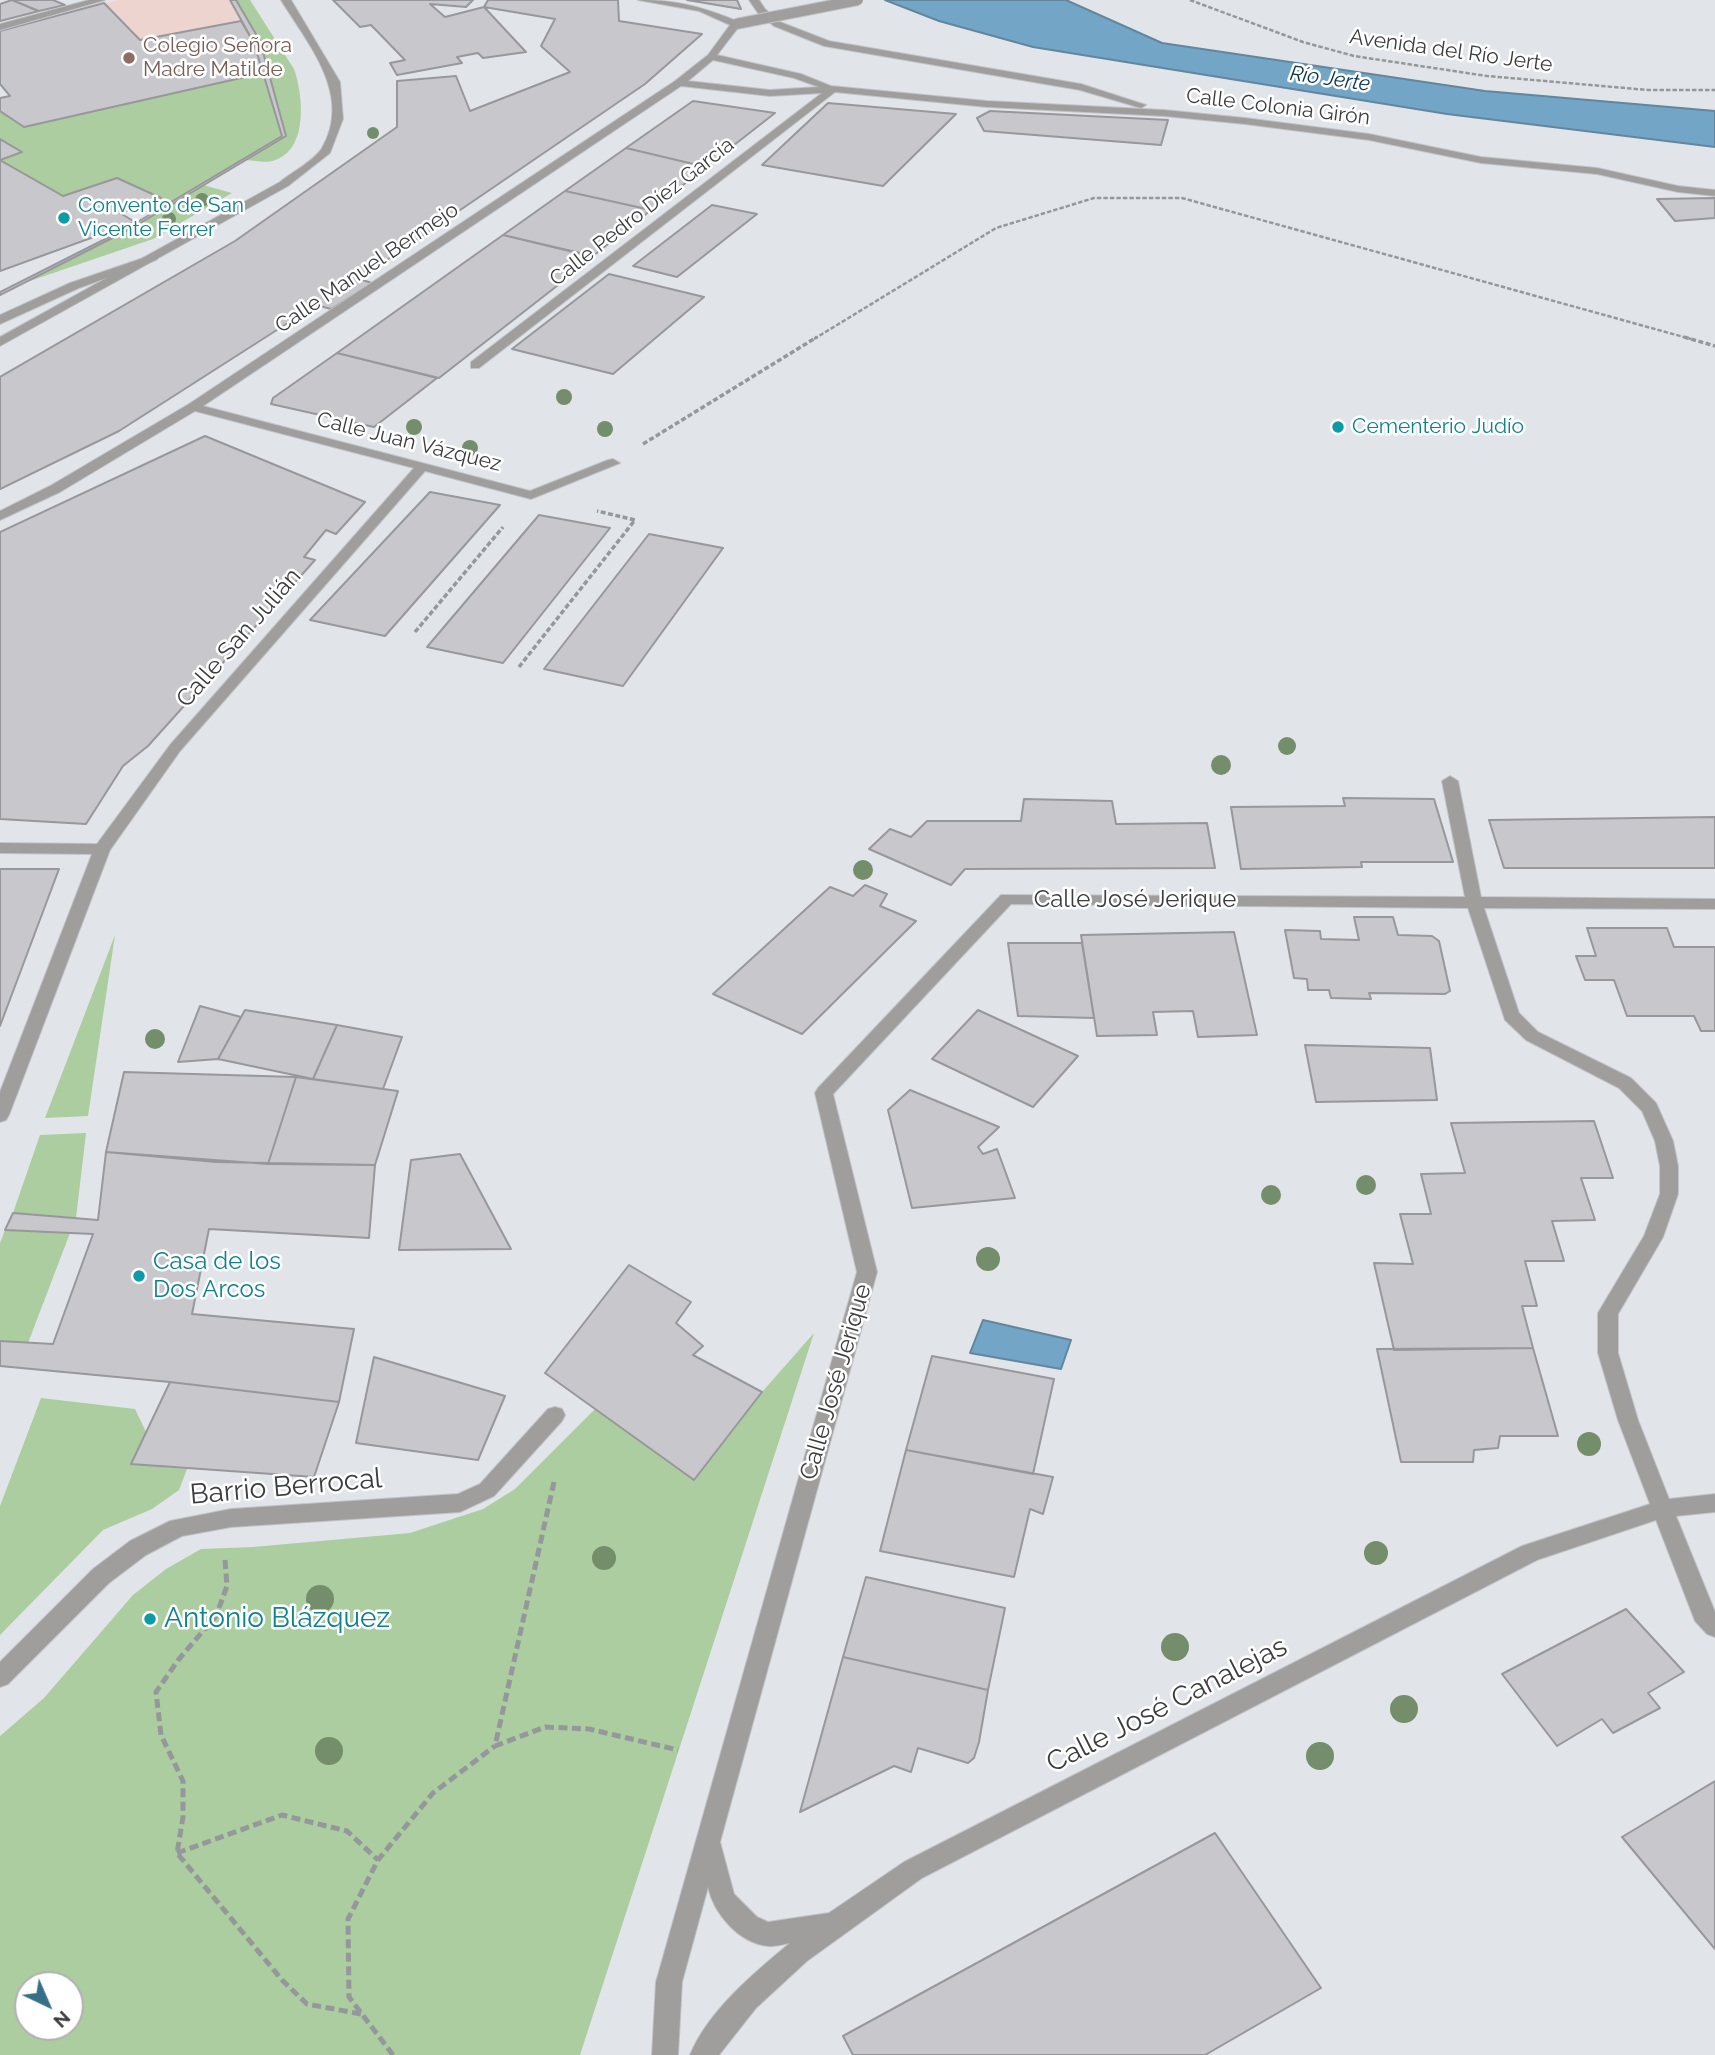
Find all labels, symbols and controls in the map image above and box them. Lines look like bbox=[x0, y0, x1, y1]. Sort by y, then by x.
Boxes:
street label: Avenida del Río Jerte bbox=[1348, 24, 1554, 78]
place label: Colegio Señora Madre Matilde bbox=[143, 33, 292, 83]
marker: Colegio Señora Madre Matilde bbox=[121, 50, 137, 66]
water label: Río Jerte bbox=[1288, 61, 1372, 97]
street label: Calle Colonia Girón bbox=[1185, 83, 1371, 131]
street label: Calle Pedro Díez García bbox=[545, 132, 739, 292]
place label: Convento de San Vicente Ferrer bbox=[78, 193, 244, 243]
street label: Calle Manuel Bermejo bbox=[271, 197, 463, 339]
marker: Convento de San Vicente Ferrer bbox=[56, 210, 72, 226]
street label: Calle Juan Vázquez bbox=[314, 407, 504, 477]
place label: Cementerio Judío bbox=[1352, 414, 1524, 440]
marker: Cementerio Judío bbox=[1330, 419, 1346, 435]
street label: Calle San Julián bbox=[171, 562, 307, 714]
street label: Calle José Jerique bbox=[1034, 886, 1236, 914]
place label: Casa de los Dos Arcos bbox=[153, 1248, 281, 1304]
marker: Casa de los Dos Arcos bbox=[131, 1268, 147, 1284]
street label: Calle José Jerique bbox=[794, 1281, 878, 1483]
street label: Barrio Berrocal bbox=[189, 1462, 383, 1512]
place label: Antonio Blázquez bbox=[164, 1602, 390, 1636]
marker: Antonio Blázquez bbox=[142, 1611, 158, 1627]
street label: Calle José Canalejas bbox=[1041, 1630, 1293, 1780]
north arrow bbox=[14, 1971, 84, 2041]
text: N bbox=[49, 2007, 75, 2033]

